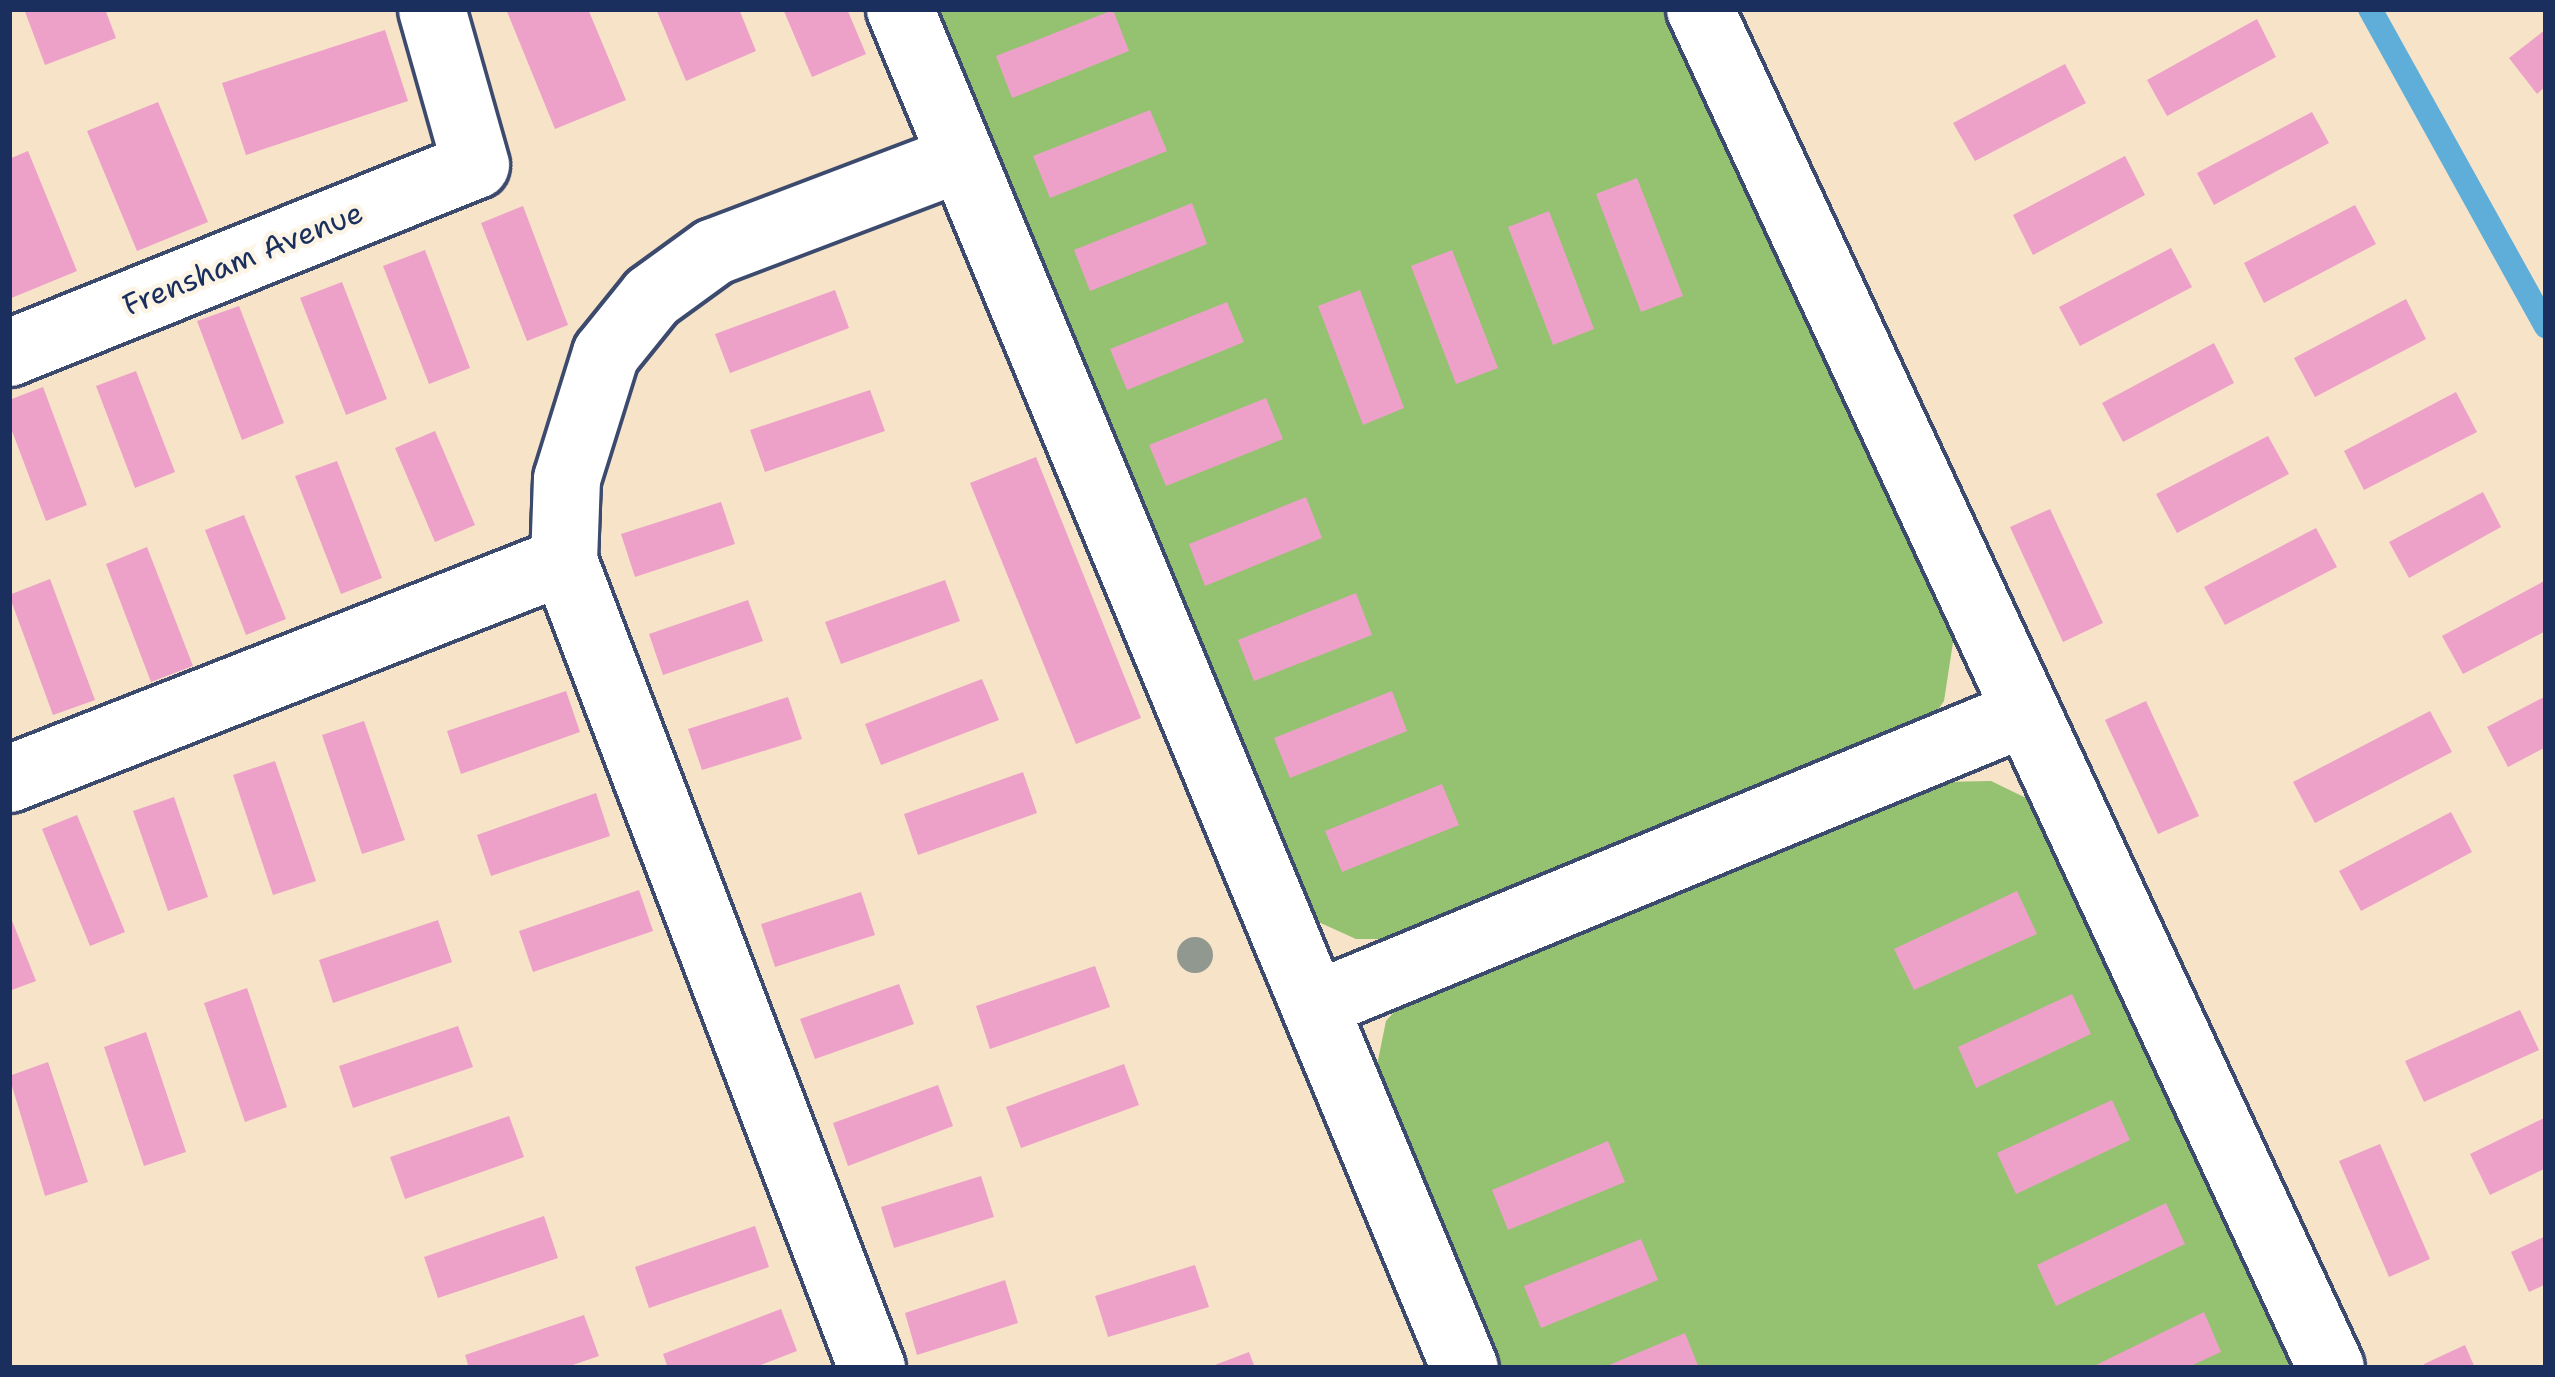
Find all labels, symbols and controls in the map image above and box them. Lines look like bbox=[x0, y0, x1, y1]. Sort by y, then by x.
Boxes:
street label: Frensham Avenue bbox=[118, 194, 368, 324]

